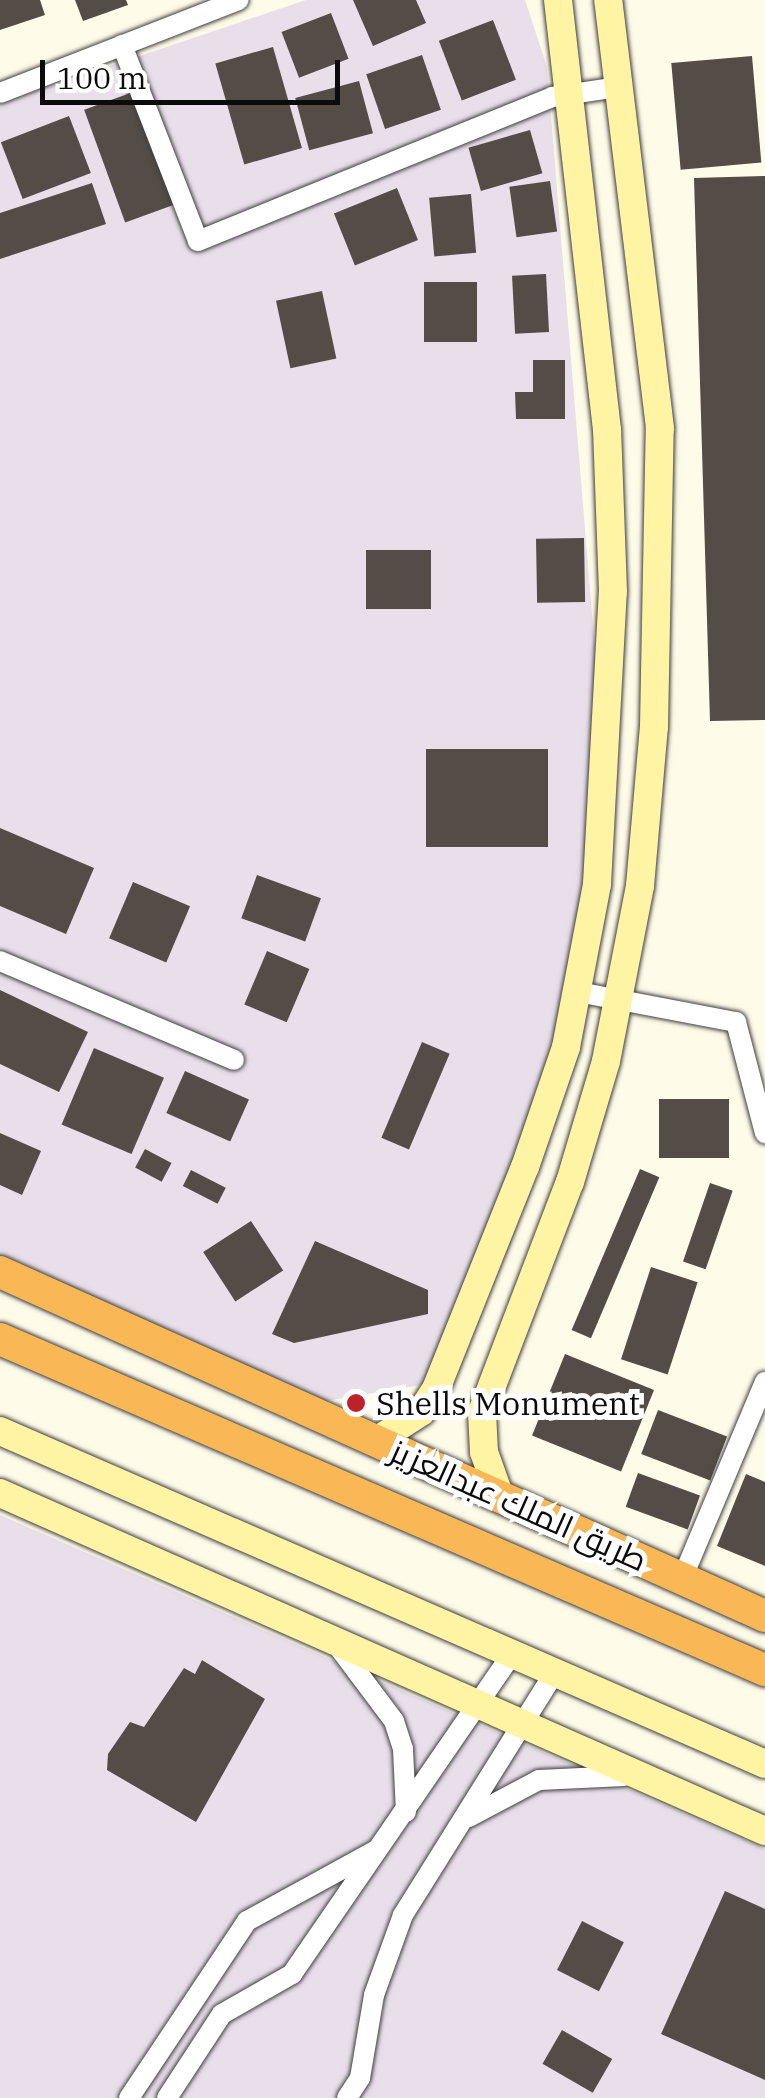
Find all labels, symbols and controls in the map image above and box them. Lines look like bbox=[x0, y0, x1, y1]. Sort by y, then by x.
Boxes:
scale bar bbox=[45, 40, 345, 102]
text: 100 m bbox=[57, 58, 147, 97]
place label: Shells Monument bbox=[376, 1384, 640, 1422]
marker: Shells Monument bbox=[345, 1392, 367, 1414]
street label: طريق الملك عبدالعزيز bbox=[385, 1431, 653, 1579]

